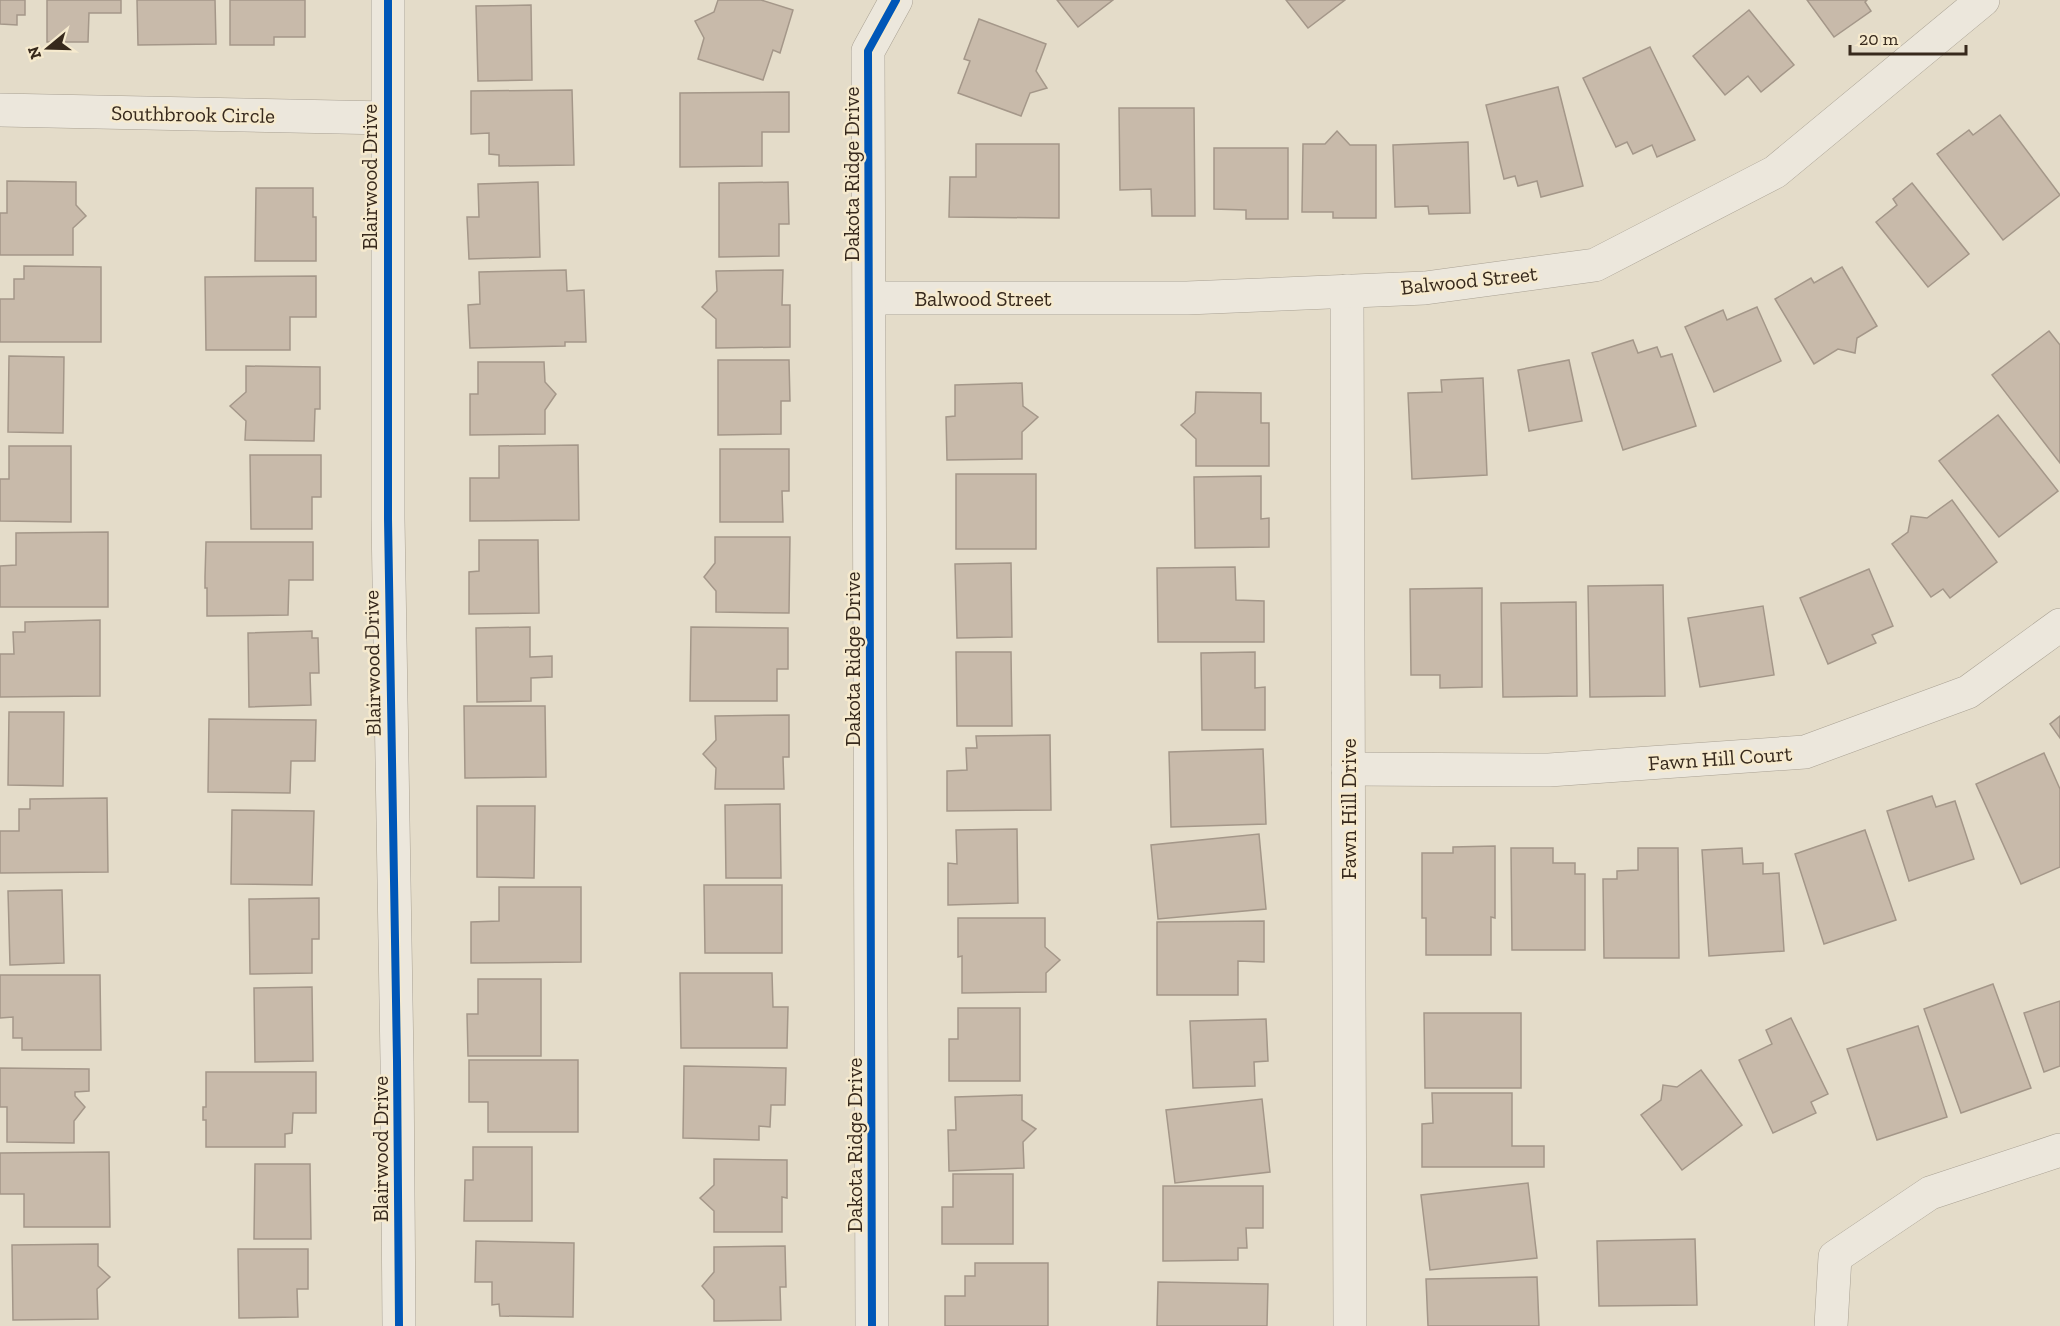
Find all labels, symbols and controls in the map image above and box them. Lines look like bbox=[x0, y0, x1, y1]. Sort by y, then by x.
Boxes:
north arrow bbox=[18, 18, 78, 78]
scale bar bbox=[1850, 18, 1966, 56]
text: 20 m bbox=[1859, 28, 1899, 50]
text: N bbox=[23, 44, 45, 62]
street label: Dakota Ridge Drive bbox=[839, 86, 864, 261]
street label: Southbrook Circle bbox=[111, 100, 275, 128]
street label: Blairwood Drive bbox=[357, 104, 382, 250]
street label: Balwood Street bbox=[1399, 260, 1539, 300]
street label: Balwood Street bbox=[914, 286, 1052, 311]
street label: Dakota Ridge Drive bbox=[840, 571, 865, 746]
street label: Blairwood Drive bbox=[358, 590, 386, 736]
street label: Fawn Hill Drive bbox=[1336, 738, 1361, 880]
street label: Fawn Hill Court bbox=[1647, 740, 1793, 776]
street label: Dakota Ridge Drive bbox=[842, 1057, 867, 1232]
street label: Blairwood Drive bbox=[368, 1076, 393, 1222]

